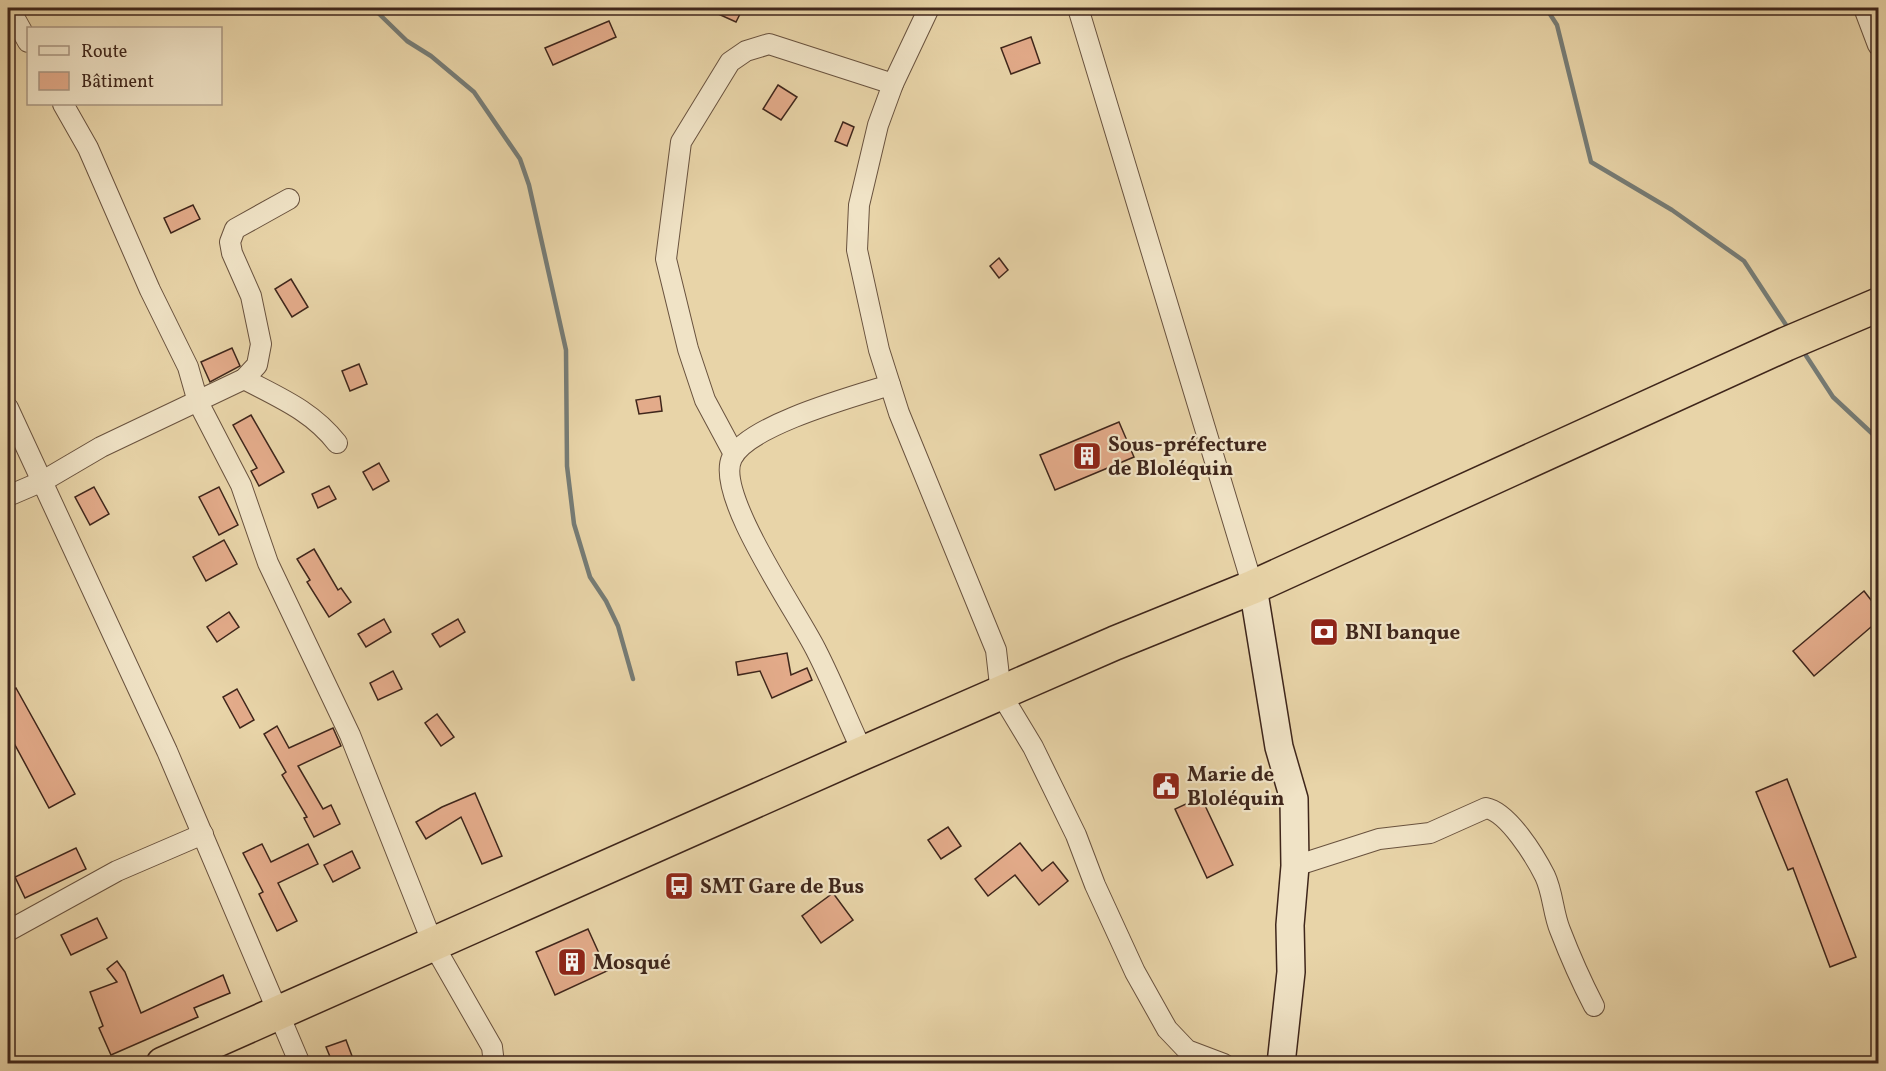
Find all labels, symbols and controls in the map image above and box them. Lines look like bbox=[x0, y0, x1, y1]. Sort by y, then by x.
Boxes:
legend bbox=[27, 27, 222, 105]
text: Route bbox=[81, 40, 127, 65]
text: Bâtiment bbox=[81, 70, 154, 95]
place label: Sous-préfecture de Bloléquin bbox=[1108, 431, 1267, 484]
building icon: Sous-préfecture de Bloléquin bbox=[1071, 440, 1103, 472]
bank icon: BNI banque bbox=[1308, 616, 1340, 648]
place label: BNI banque bbox=[1345, 619, 1460, 648]
place label: Marie de Bloléquin bbox=[1187, 761, 1285, 814]
public building icon: Marie de Bloléquin bbox=[1150, 770, 1182, 802]
bus stop icon: SMT Gare de Bus bbox=[663, 870, 695, 902]
place label: SMT Gare de Bus bbox=[700, 873, 864, 902]
building icon: Mosqué bbox=[556, 946, 588, 978]
place label: Mosqué bbox=[593, 949, 671, 978]

